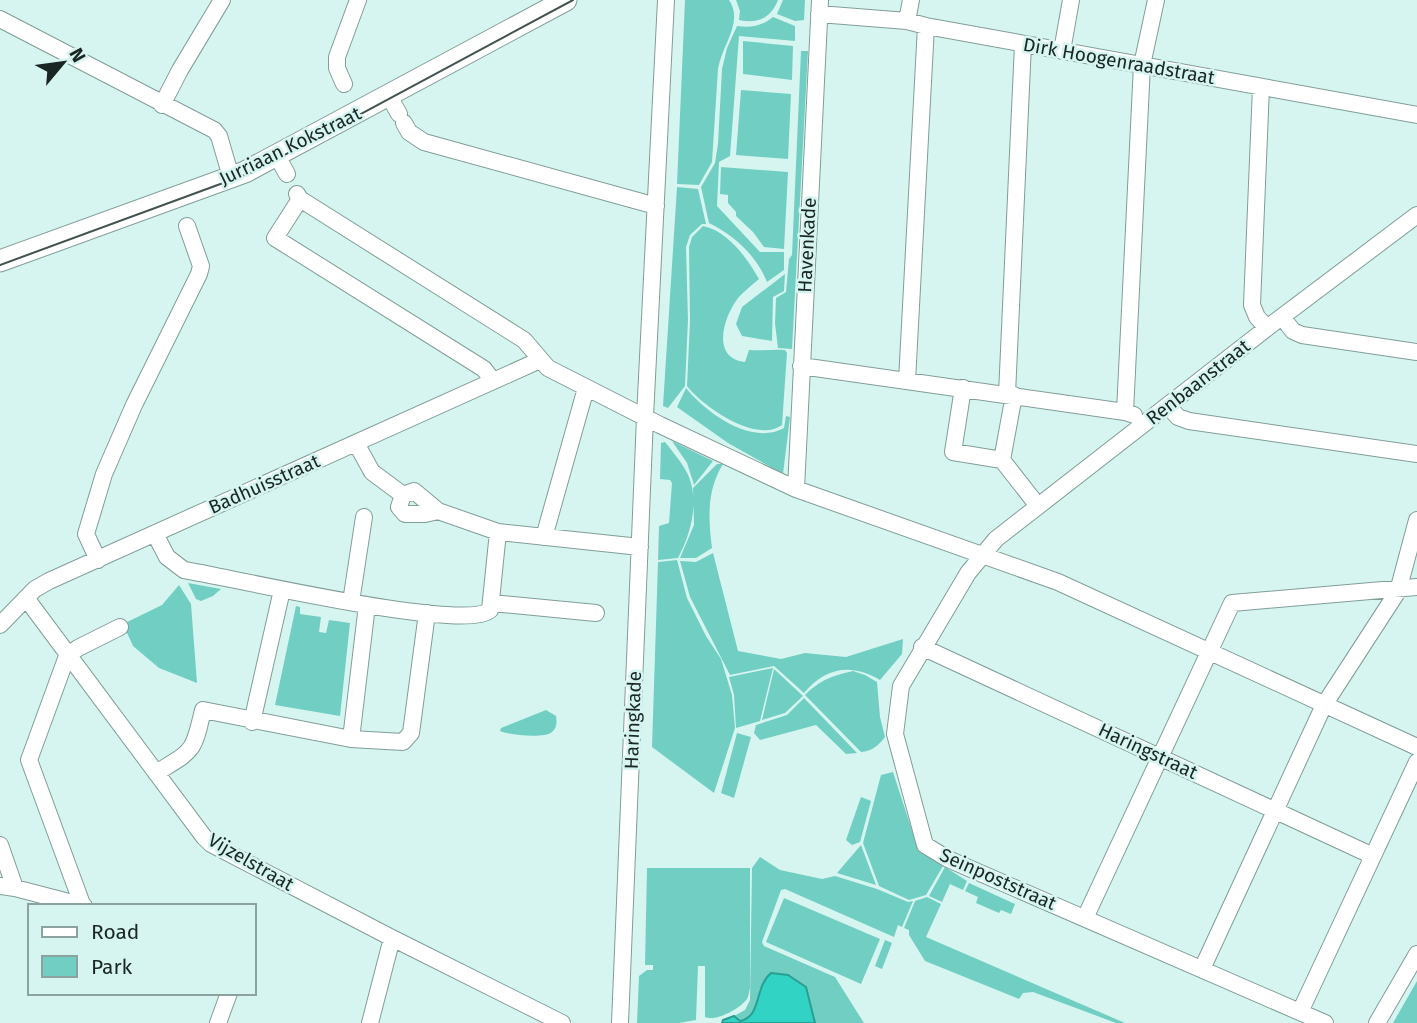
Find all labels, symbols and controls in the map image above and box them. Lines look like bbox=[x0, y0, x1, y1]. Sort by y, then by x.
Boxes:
north arrow bbox=[28, 28, 98, 98]
street label: Dirk Hoogenraadstraat bbox=[1021, 33, 1217, 89]
text: N bbox=[64, 44, 91, 66]
street label: Jurriaan Kokstraat bbox=[215, 102, 365, 190]
street label: Havenkade bbox=[793, 197, 821, 293]
street label: Renbaanstraat bbox=[1142, 334, 1255, 430]
street label: Badhuisstraat bbox=[205, 449, 323, 519]
street label: Haringkade bbox=[620, 670, 646, 770]
street label: Haringstraat bbox=[1095, 718, 1201, 784]
street label: Vijzelstraat bbox=[204, 828, 298, 896]
street label: Seinpoststraat bbox=[936, 843, 1060, 915]
legend bbox=[28, 904, 256, 995]
text: Road bbox=[91, 919, 139, 945]
text: Park bbox=[91, 954, 133, 980]

